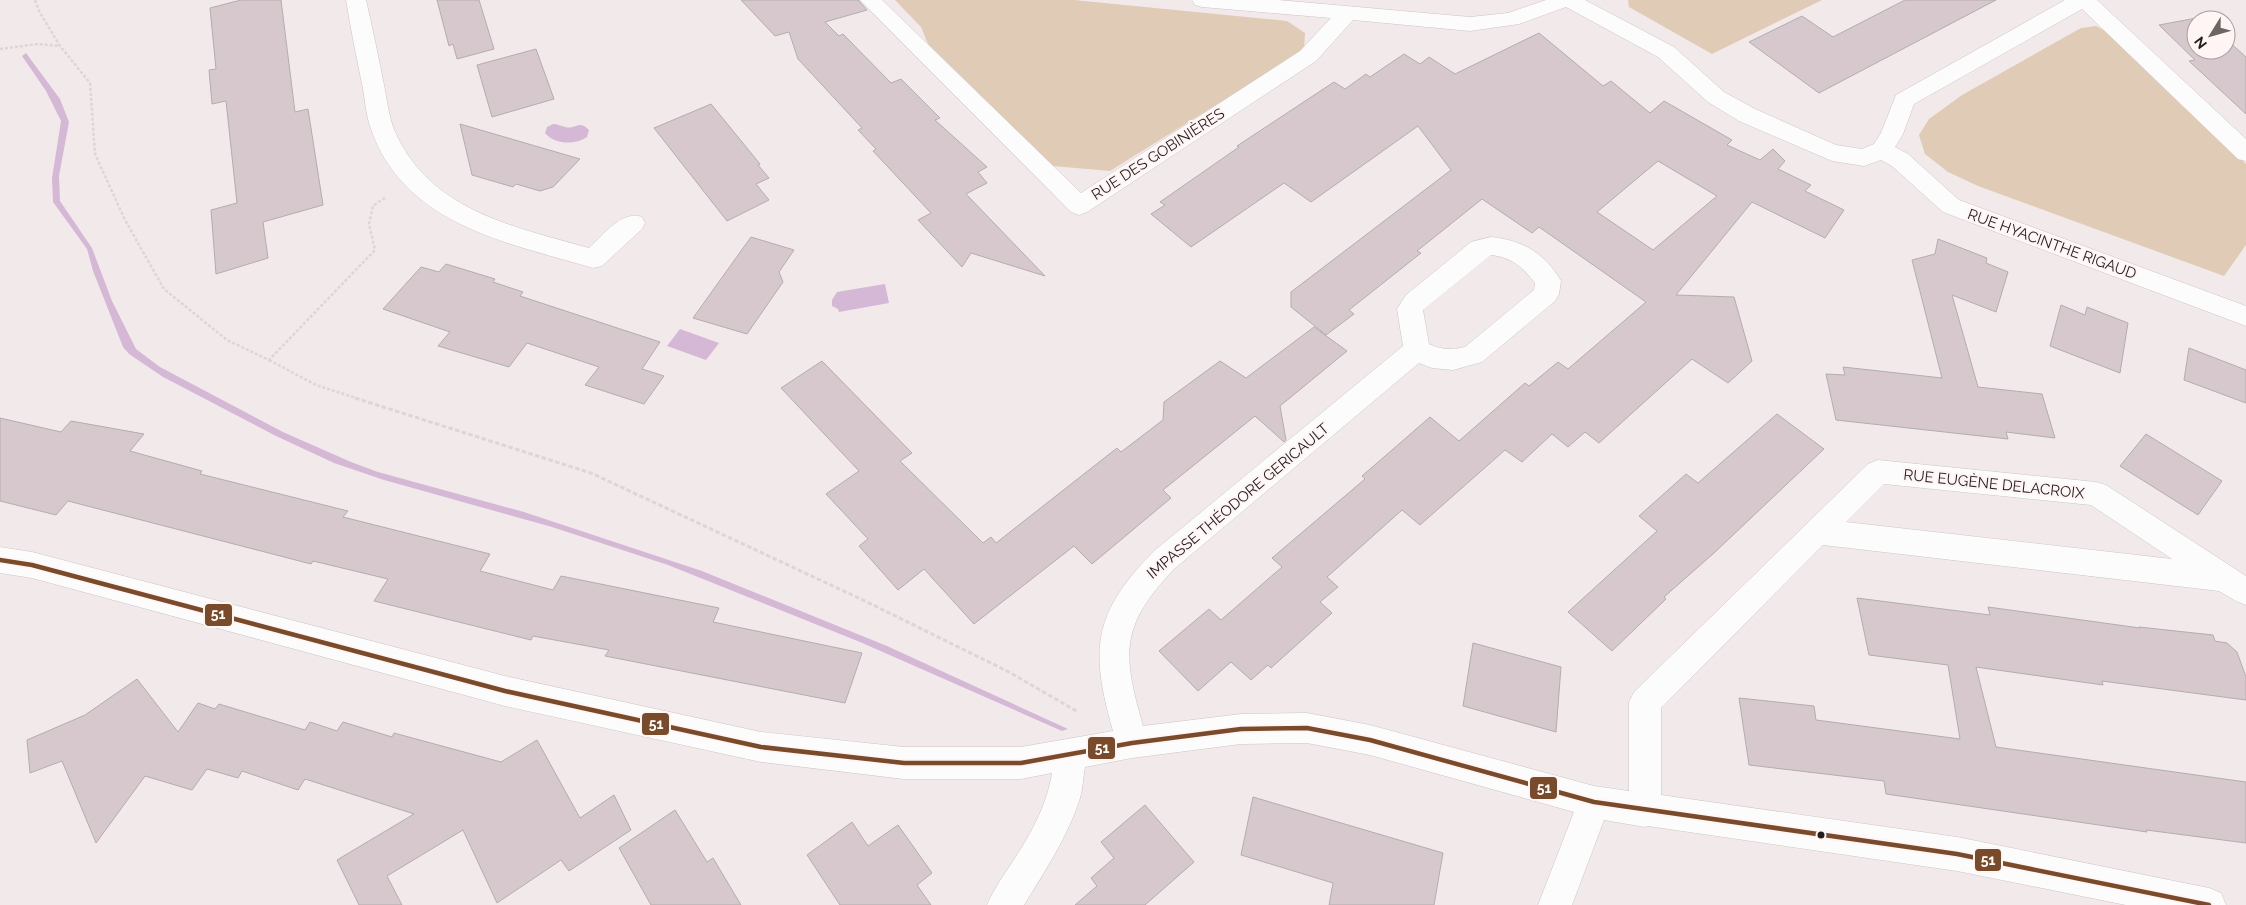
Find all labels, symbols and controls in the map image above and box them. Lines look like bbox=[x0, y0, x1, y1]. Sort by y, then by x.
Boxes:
north arrow bbox=[2186, 10, 2236, 60]
text: N bbox=[2191, 34, 2210, 52]
street label: RUE DES GOBINIÈRES bbox=[1088, 104, 1228, 204]
street label: RUE HYACINTHE RIGAUD bbox=[1965, 205, 2139, 283]
street label: IMPASSE THÉODORE GERICAULT bbox=[1143, 420, 1333, 582]
street label: RUE EUGÈNE DELACROIX bbox=[1903, 466, 2086, 503]
line badge: 51 bbox=[204, 603, 233, 627]
text: 51 bbox=[211, 606, 225, 622]
line badge: 51 bbox=[641, 712, 670, 736]
text: 51 bbox=[649, 716, 663, 732]
line badge: 51 bbox=[1087, 736, 1116, 760]
text: 51 bbox=[1095, 740, 1109, 756]
line badge: 51 bbox=[1529, 776, 1558, 800]
text: 51 bbox=[1537, 780, 1551, 796]
unlabelled marker bbox=[1816, 830, 1826, 840]
line badge: 51 bbox=[1974, 848, 2002, 872]
text: 51 bbox=[1981, 852, 1995, 868]

